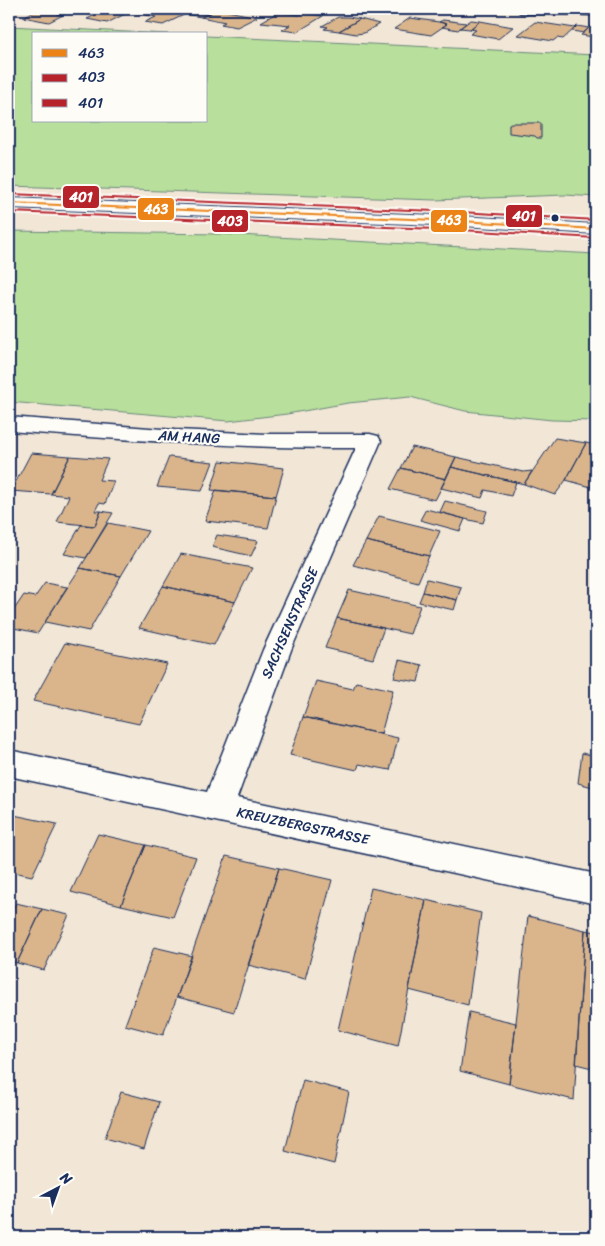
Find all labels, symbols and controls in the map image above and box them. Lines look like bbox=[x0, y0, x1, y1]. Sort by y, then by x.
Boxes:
legend bbox=[32, 32, 208, 122]
text: 463 bbox=[78, 40, 104, 66]
text: 403 bbox=[78, 64, 105, 90]
text: 401 bbox=[78, 90, 103, 116]
line badge: 401 bbox=[62, 185, 100, 209]
text: 401 bbox=[68, 185, 93, 210]
line badge: 463 bbox=[137, 197, 175, 221]
text: 463 bbox=[143, 197, 169, 222]
line badge: 401 bbox=[505, 204, 543, 228]
text: 401 bbox=[511, 204, 536, 229]
text: 463 bbox=[436, 208, 462, 233]
line badge: 403 bbox=[211, 209, 249, 233]
text: 403 bbox=[216, 209, 243, 234]
line badge: 463 bbox=[430, 209, 468, 233]
unlabelled marker bbox=[550, 213, 560, 223]
street label: AM HANG bbox=[156, 423, 221, 451]
street label: SACHSENSTRASSE bbox=[254, 562, 326, 683]
street label: KREUZBERGSTRASSE bbox=[234, 800, 373, 853]
north arrow bbox=[32, 1164, 82, 1214]
text: N bbox=[54, 1165, 78, 1191]

